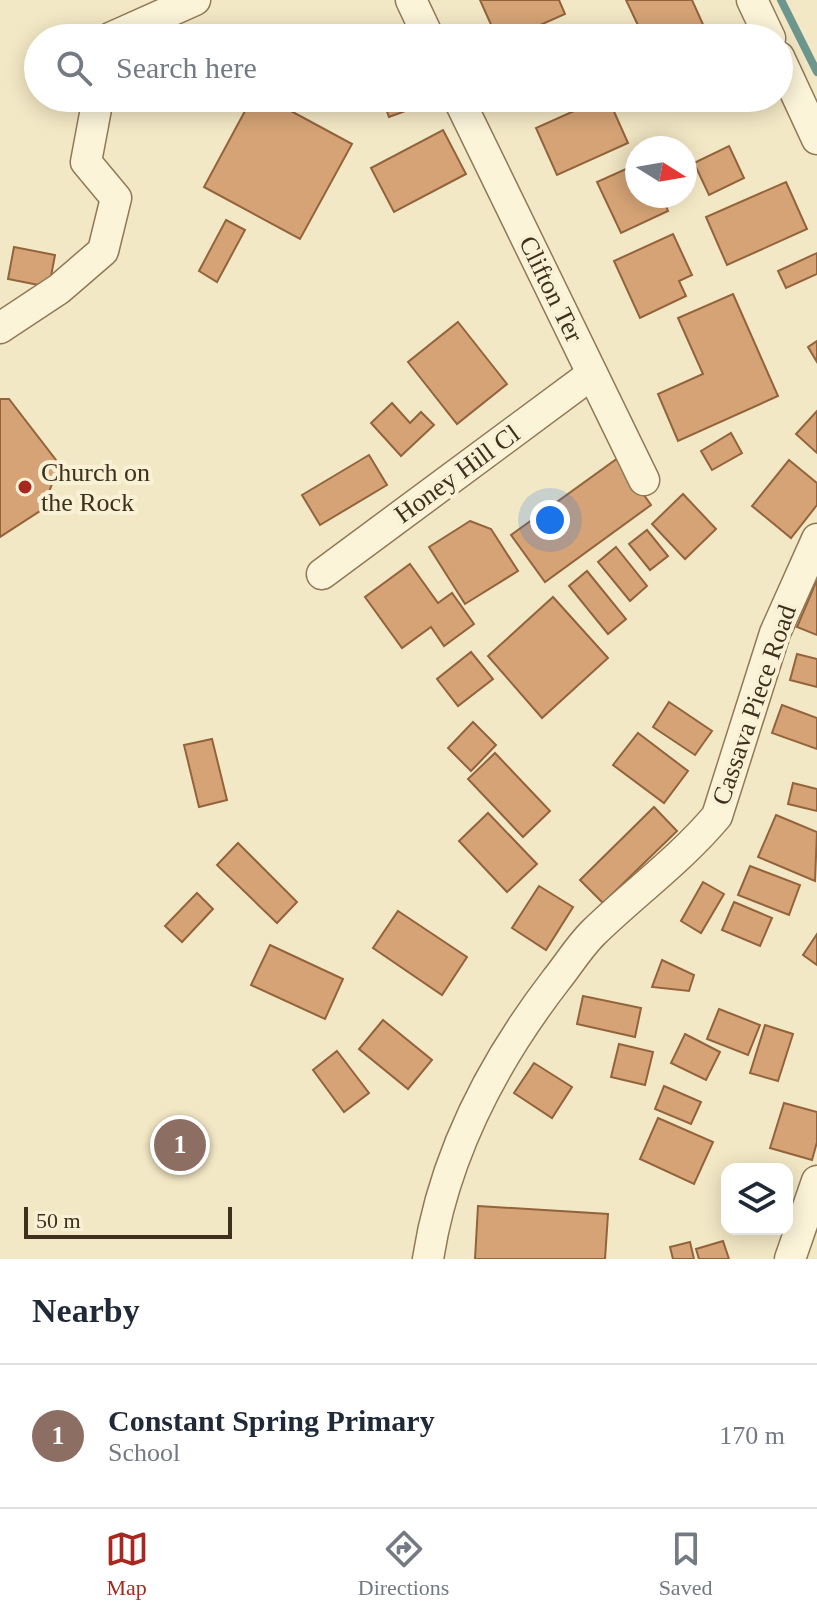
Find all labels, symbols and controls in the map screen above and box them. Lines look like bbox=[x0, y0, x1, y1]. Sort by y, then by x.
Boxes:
search box bbox=[24, 24, 793, 112]
icon: search bbox=[52, 46, 96, 90]
text: Search here bbox=[116, 51, 257, 84]
north arrow bbox=[625, 136, 697, 208]
street label: Clifton Ter bbox=[513, 231, 589, 347]
street label: Honey Hill Cl bbox=[389, 419, 525, 529]
place label: Church on the Rock bbox=[41, 458, 150, 517]
marker: Church on the Rock bbox=[16, 478, 34, 496]
your location bbox=[530, 500, 570, 540]
street label: Cassava Piece Road bbox=[706, 601, 802, 809]
pin: 1 bbox=[154, 1115, 206, 1175]
map controls bbox=[721, 1163, 793, 1235]
button: layers bbox=[721, 1163, 793, 1235]
scale bar bbox=[24, 1203, 232, 1239]
text: 50 m bbox=[36, 1208, 81, 1233]
text: Nearby bbox=[32, 1292, 140, 1329]
text: Constant Spring Primary bbox=[108, 1404, 435, 1437]
text: 1 bbox=[52, 1421, 65, 1450]
text: 170 m bbox=[719, 1421, 785, 1450]
text: School bbox=[108, 1438, 180, 1467]
tab: Map bbox=[105, 1527, 149, 1601]
tab: Directions bbox=[358, 1527, 449, 1601]
tab: Saved bbox=[659, 1527, 712, 1601]

